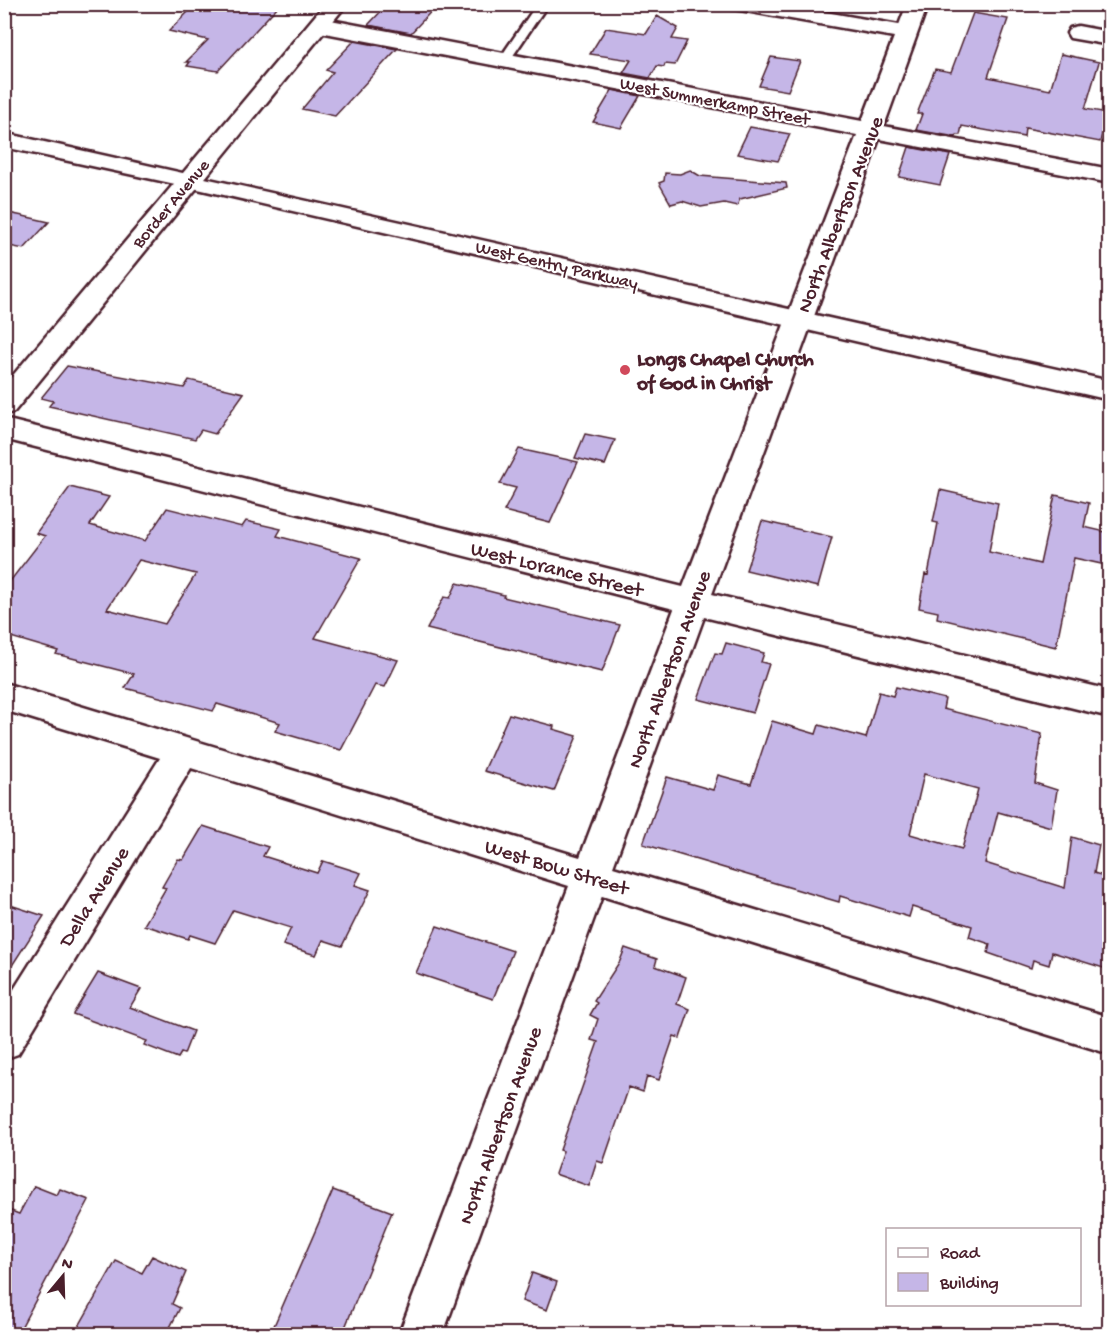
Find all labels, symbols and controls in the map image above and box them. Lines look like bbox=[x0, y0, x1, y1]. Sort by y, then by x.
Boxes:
street label: West Summerkamp Street bbox=[618, 74, 813, 131]
street label: North Albertson Avenue bbox=[793, 112, 892, 317]
street label: Border Avenue bbox=[128, 155, 216, 254]
street label: West Gentry Parkway bbox=[473, 238, 640, 295]
place label: Longs Chapel Church of God in Christ bbox=[636, 349, 814, 398]
marker: Longs Chapel Church of God in Christ bbox=[618, 363, 632, 377]
street label: West Lorance Street bbox=[467, 538, 647, 605]
street label: North Albertson Avenue bbox=[624, 567, 719, 772]
street label: West Bow Street bbox=[481, 836, 633, 904]
street label: Della Avenue bbox=[54, 842, 137, 954]
street label: North Albertson Avenue bbox=[455, 1023, 550, 1228]
legend bbox=[886, 1228, 1081, 1306]
text: Road bbox=[940, 1244, 981, 1265]
north arrow bbox=[33, 1246, 93, 1306]
text: N bbox=[59, 1254, 75, 1276]
text: Building bbox=[939, 1274, 999, 1295]

